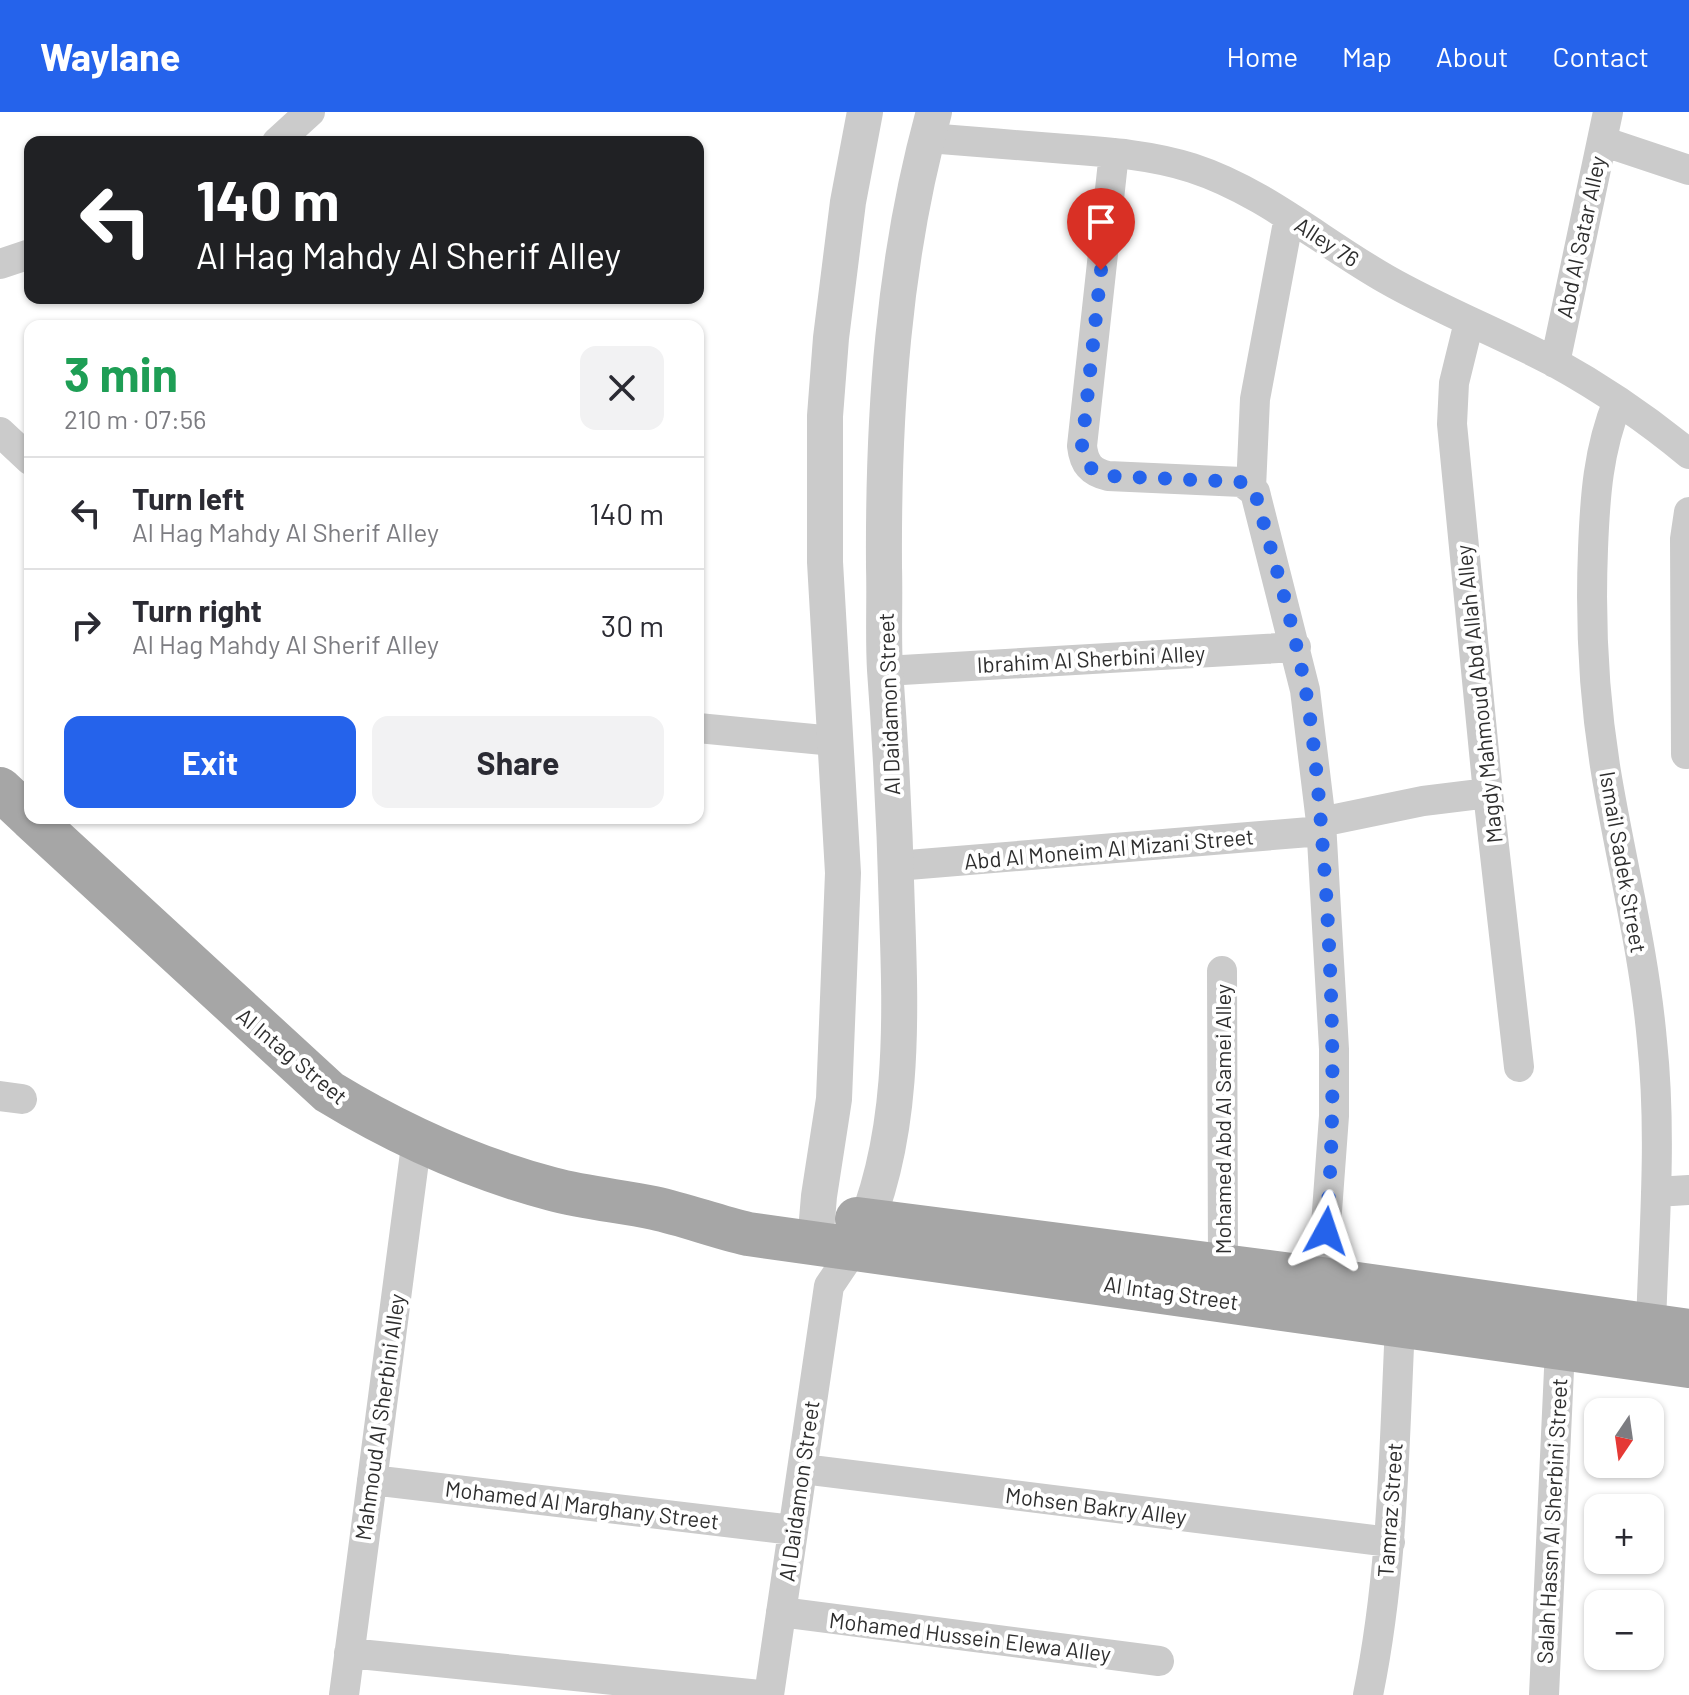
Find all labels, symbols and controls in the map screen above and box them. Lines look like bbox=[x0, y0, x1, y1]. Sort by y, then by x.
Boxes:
text: Waylane bbox=[40, 33, 181, 79]
text: Home bbox=[1227, 39, 1298, 73]
text: Map bbox=[1342, 39, 1392, 73]
text: About bbox=[1436, 39, 1508, 73]
text: Contact bbox=[1552, 39, 1649, 73]
street label: Abd Al Satar Alley bbox=[1550, 153, 1610, 320]
text: 140 m bbox=[196, 165, 340, 232]
icon: left bbox=[64, 168, 168, 272]
pin bbox=[1067, 188, 1135, 270]
icon: arrive bbox=[1079, 200, 1123, 244]
street label: Alley 76 bbox=[1291, 211, 1364, 271]
text: Al Hag Mahdy Al Sherif Alley bbox=[196, 233, 621, 276]
text: 3 min bbox=[64, 344, 178, 402]
button: close bbox=[580, 346, 664, 430]
text: 210 m · 07:56 bbox=[64, 403, 206, 434]
text: Turn left bbox=[132, 480, 245, 516]
icon: left bbox=[64, 491, 108, 535]
text: 140 m bbox=[589, 495, 664, 531]
text: Al Hag Mahdy Al Sherif Alley bbox=[132, 516, 439, 547]
street label: Magdy Mahmoud Abd Allah Alley bbox=[1449, 544, 1507, 845]
text: Turn right bbox=[132, 592, 262, 628]
icon: right bbox=[64, 603, 108, 647]
text: 30 m bbox=[601, 607, 664, 643]
street label: Al Daidamon Street bbox=[872, 612, 904, 796]
text: Al Hag Mahdy Al Sherif Alley bbox=[132, 628, 439, 659]
street label: Ibrahim Al Sherbini Alley bbox=[976, 639, 1206, 677]
button: Exit bbox=[64, 716, 356, 808]
button: Share bbox=[372, 716, 664, 808]
street label: Ismail Sadek Street bbox=[1595, 769, 1653, 955]
street label: Abd Al Moneim Al Mizani Street bbox=[963, 822, 1255, 874]
street label: Mohamed Abd Al Samei Alley bbox=[1209, 984, 1235, 1254]
street label: Al Intag Street bbox=[232, 1002, 353, 1109]
position arrow bbox=[1284, 1189, 1368, 1273]
street label: Al Intag Street bbox=[1102, 1270, 1240, 1314]
street label: Mahmoud Al Sherbini Alley bbox=[349, 1292, 409, 1542]
street label: Salah Hassn Al Sherbini Street bbox=[1531, 1377, 1571, 1664]
north arrow bbox=[1584, 1398, 1664, 1478]
map controls bbox=[1584, 1398, 1664, 1670]
street label: Al Daidamon Street bbox=[772, 1399, 824, 1583]
street label: Tamraz Street bbox=[1371, 1442, 1407, 1578]
street label: Mohamed Al Marghany Street bbox=[444, 1474, 721, 1534]
street label: Mohsen Bakry Alley bbox=[1004, 1481, 1188, 1529]
button: + bbox=[1584, 1494, 1664, 1574]
button: − bbox=[1584, 1590, 1664, 1670]
street label: Mohamed Hussein Elewa Alley bbox=[828, 1606, 1113, 1666]

